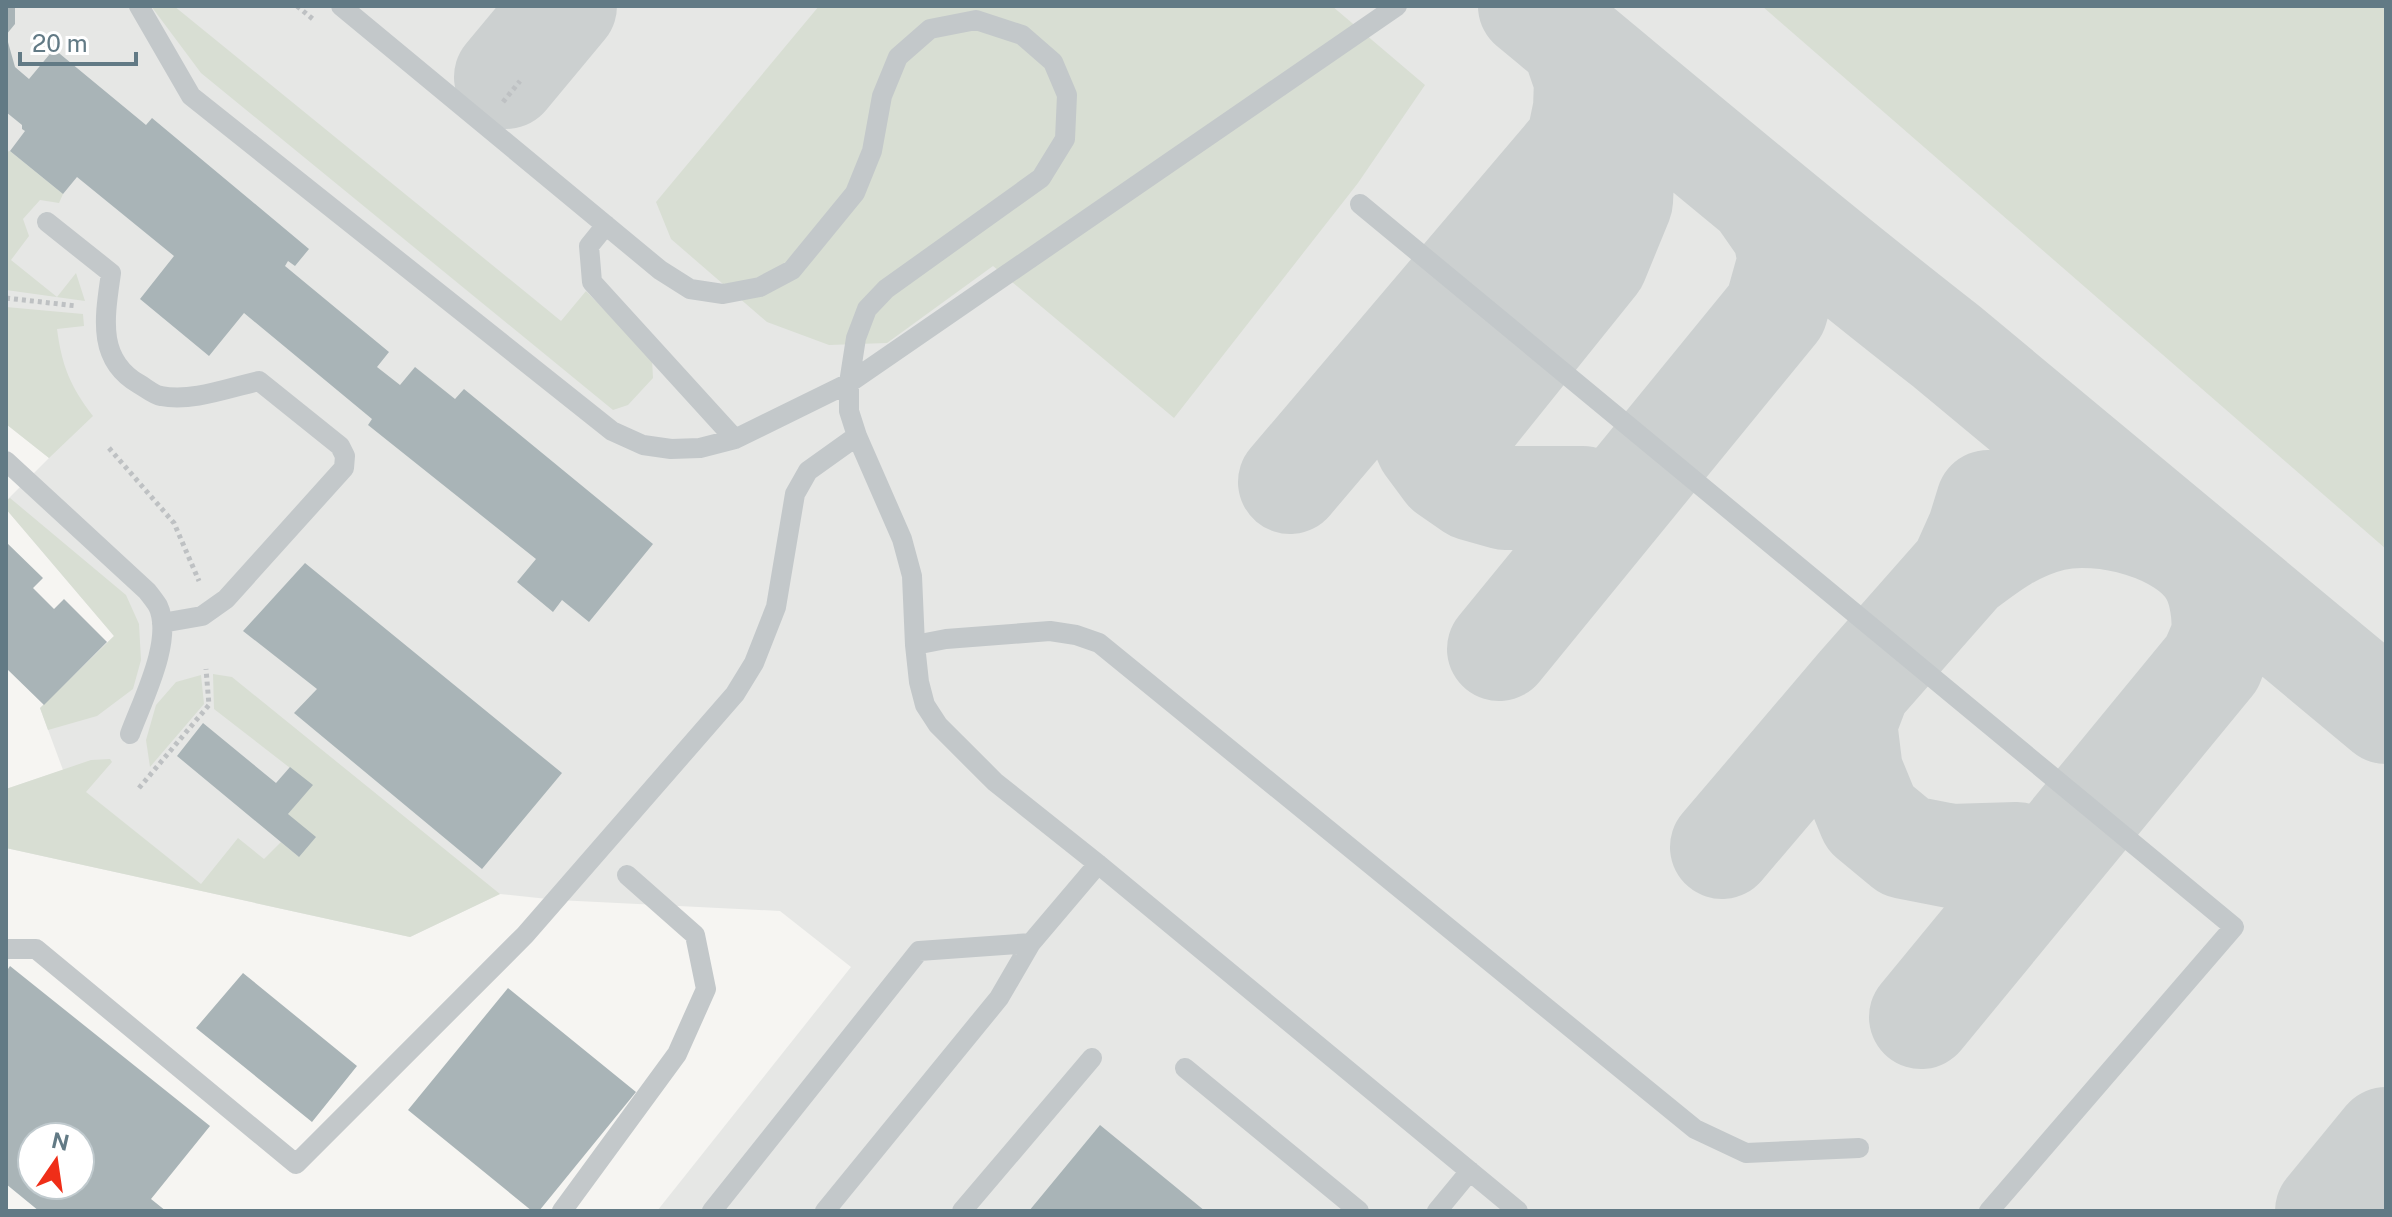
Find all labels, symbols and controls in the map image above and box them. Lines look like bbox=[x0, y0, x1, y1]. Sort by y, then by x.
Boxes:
scale bar bbox=[20, 16, 136, 66]
text: 20 m bbox=[32, 29, 88, 57]
north arrow bbox=[16, 1121, 96, 1201]
text: N bbox=[49, 1127, 72, 1156]

